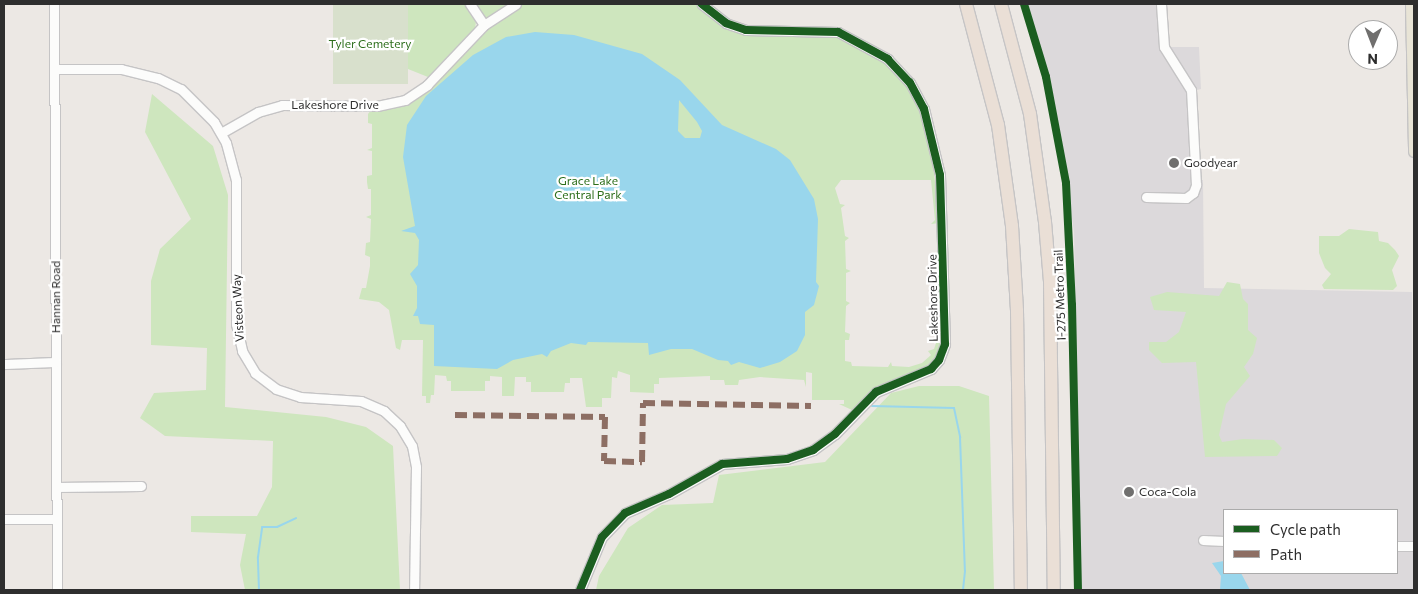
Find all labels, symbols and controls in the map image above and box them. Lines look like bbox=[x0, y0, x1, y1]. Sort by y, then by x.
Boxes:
north arrow bbox=[1348, 20, 1398, 70]
park label: Tyler Cemetery bbox=[328, 37, 412, 51]
text: N bbox=[1367, 51, 1378, 68]
street label: Lakeshore Drive bbox=[291, 98, 379, 112]
place label: Goodyear bbox=[1184, 156, 1237, 170]
marker: Goodyear bbox=[1168, 157, 1180, 169]
park label: Grace Lake Central Park bbox=[554, 174, 622, 202]
street label: I-275 Metro Trail bbox=[1051, 249, 1069, 341]
street label: Lakeshore Drive bbox=[925, 254, 941, 342]
street label: Hannan Road bbox=[49, 261, 63, 333]
street label: Visteon Way bbox=[229, 274, 247, 342]
place label: Coca-Cola bbox=[1139, 485, 1196, 499]
marker: Coca-Cola bbox=[1123, 486, 1135, 498]
legend bbox=[1223, 509, 1398, 574]
text: Cycle path bbox=[1270, 520, 1341, 538]
text: Path bbox=[1270, 545, 1302, 563]

